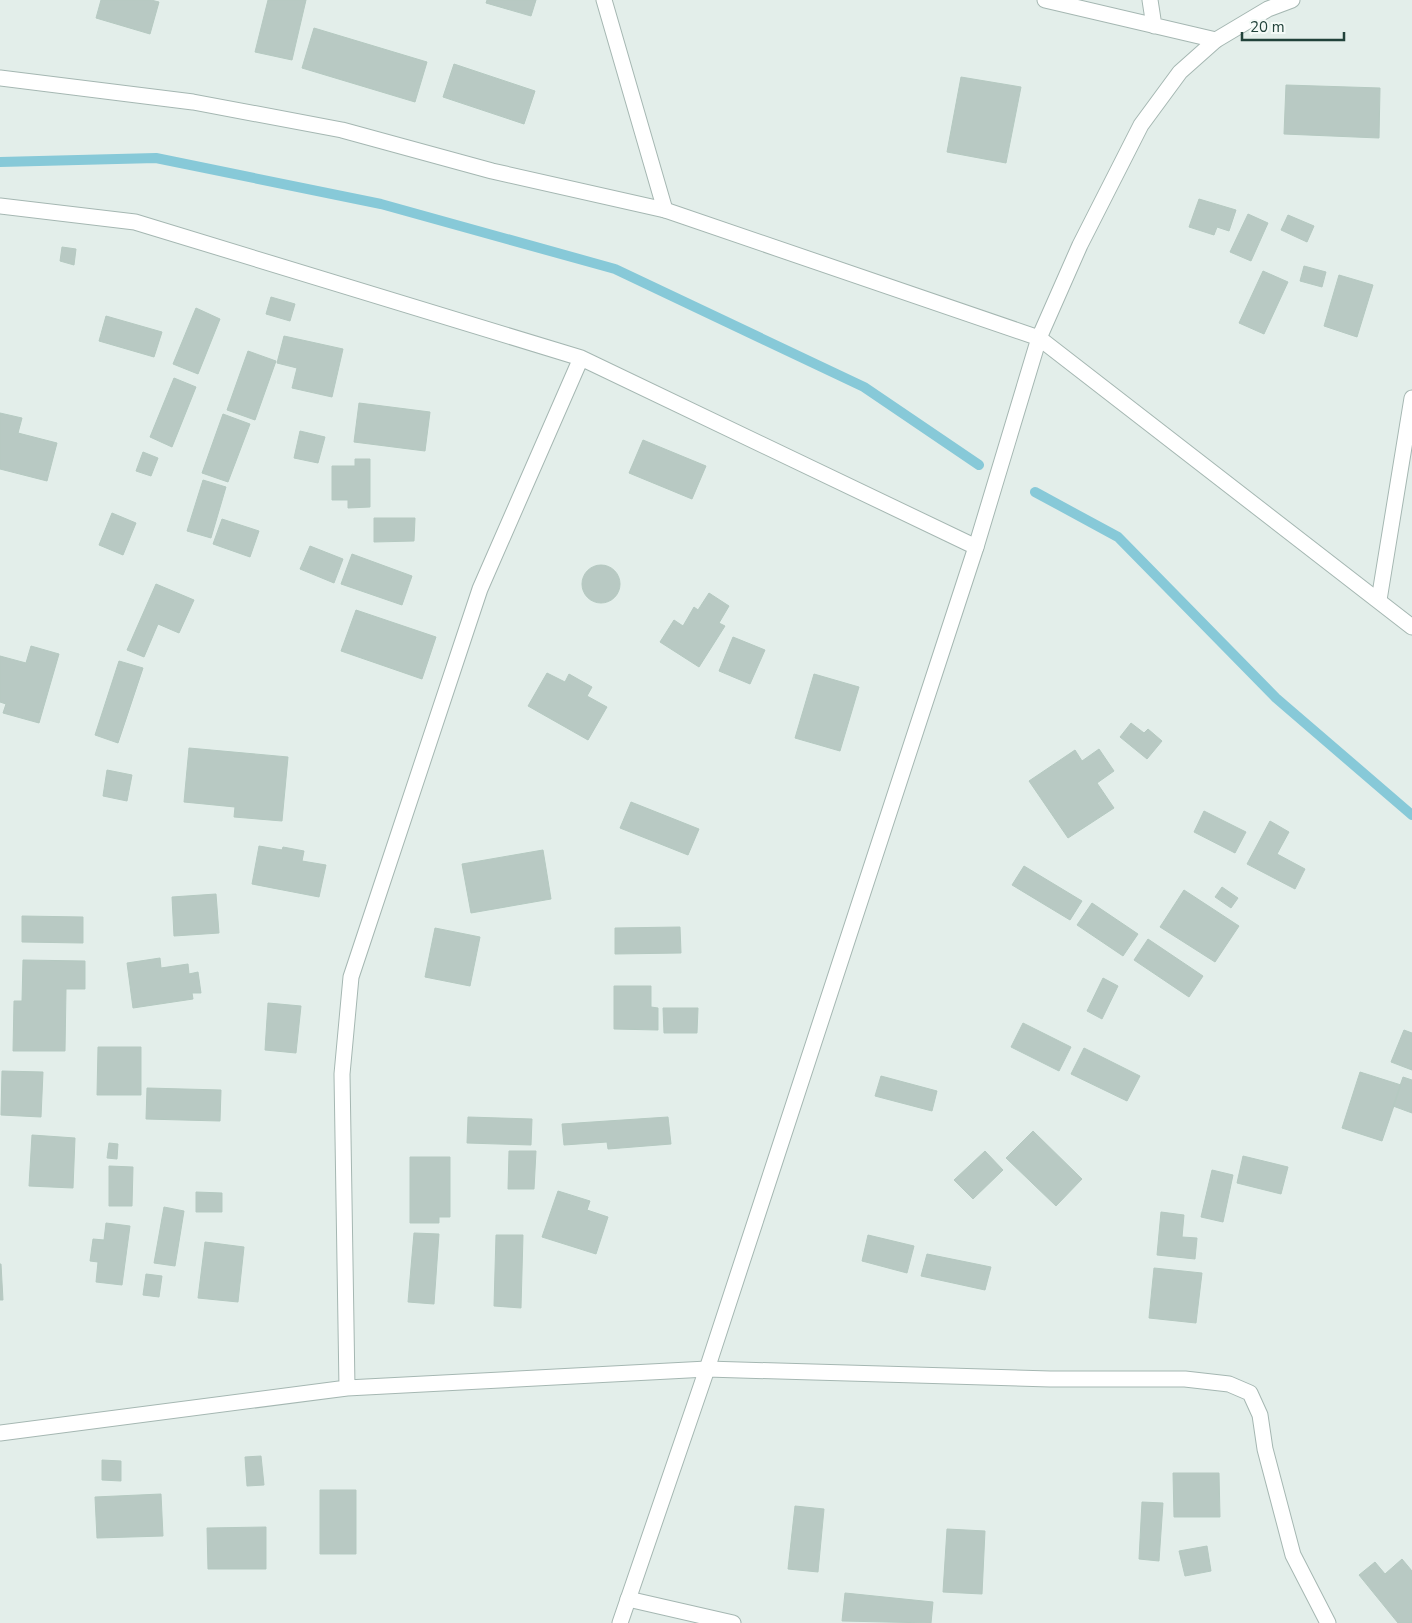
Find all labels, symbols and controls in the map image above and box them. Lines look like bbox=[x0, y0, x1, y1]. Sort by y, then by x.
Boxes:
scale bar bbox=[1242, 10, 1344, 42]
text: 20 m bbox=[1250, 17, 1285, 37]

